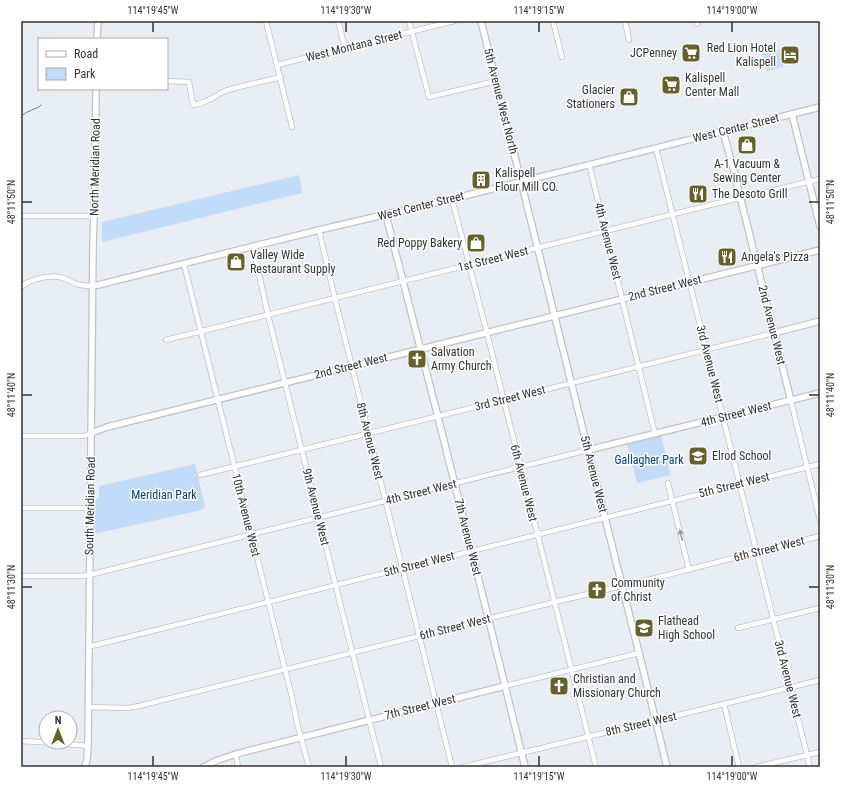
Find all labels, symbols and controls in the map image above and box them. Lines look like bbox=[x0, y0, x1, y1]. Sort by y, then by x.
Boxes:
text: 114°19'45"W bbox=[128, 5, 179, 16]
text: 114°19'30"W bbox=[321, 5, 372, 16]
text: 114°19'15"W bbox=[514, 5, 565, 16]
text: 114°19'00"W bbox=[707, 5, 758, 16]
street label: West Montana Street bbox=[304, 27, 404, 65]
legend bbox=[38, 38, 168, 90]
place label: Red Lion Hotel Kalispell bbox=[707, 41, 776, 69]
supermarket icon: JCPenney bbox=[680, 42, 702, 64]
hotel icon: Red Lion Hotel Kalispell bbox=[779, 44, 801, 66]
place label: JCPenney bbox=[630, 46, 677, 60]
text: Road bbox=[74, 47, 98, 61]
street label: 5th Avenue West North bbox=[481, 47, 521, 155]
text: Park bbox=[74, 67, 96, 81]
place label: Kalispell Center Mall bbox=[685, 71, 739, 99]
supermarket icon: Kalispell Center Mall bbox=[660, 74, 682, 96]
place label: Glacier Stationers bbox=[567, 83, 615, 111]
shop icon: Glacier Stationers bbox=[618, 86, 640, 108]
street label: West Center Street bbox=[691, 110, 781, 145]
street label: North Meridian Road bbox=[87, 118, 103, 216]
shop icon: A-1 Vacuum & Sewing Center bbox=[736, 134, 758, 156]
place label: A-1 Vacuum & Sewing Center bbox=[713, 157, 781, 185]
place label: Kalispell Flour Mill CO. bbox=[495, 166, 558, 194]
building icon: Kalispell Flour Mill CO. bbox=[470, 169, 492, 191]
text: 48°11'50"N bbox=[6, 180, 17, 224]
text: 48°11'50"N bbox=[825, 180, 836, 224]
restaurant icon: The Desoto Grill bbox=[687, 183, 709, 205]
place label: The Desoto Grill bbox=[712, 187, 788, 201]
street label: West Center Street bbox=[376, 188, 466, 223]
street label: 4th Avenue West bbox=[592, 201, 624, 281]
shop icon: Red Poppy Bakery bbox=[465, 232, 487, 254]
place label: Red Poppy Bakery bbox=[377, 236, 462, 250]
street label: 1st Street West bbox=[456, 243, 530, 275]
restaurant icon: Angela's Pizza bbox=[716, 246, 738, 268]
place label: Valley Wide Restaurant Supply bbox=[250, 248, 335, 276]
place label: Angela's Pizza bbox=[741, 250, 809, 264]
shop icon: Valley Wide Restaurant Supply bbox=[225, 251, 247, 273]
street label: 2nd Street West bbox=[627, 272, 703, 304]
street label: 2nd Avenue West bbox=[755, 284, 789, 367]
street label: 3rd Avenue West bbox=[694, 324, 726, 404]
place label: Salvation Army Church bbox=[431, 345, 492, 373]
church icon: Salvation Army Church bbox=[406, 348, 428, 370]
street label: 2nd Street West bbox=[313, 350, 389, 382]
text: 48°11'40"N bbox=[6, 373, 17, 417]
text: 48°11'40"N bbox=[825, 373, 836, 417]
street label: 3rd Street West bbox=[473, 382, 547, 414]
street label: 4th Street West bbox=[699, 398, 773, 430]
street label: 8th Avenue West bbox=[354, 401, 386, 481]
street label: 5th Avenue West bbox=[578, 434, 610, 514]
street label: 6th Avenue West bbox=[508, 443, 540, 523]
school or university icon: Elrod School bbox=[687, 445, 709, 467]
place label: Elrod School bbox=[712, 449, 771, 463]
park label: Gallagher Park bbox=[614, 453, 684, 467]
street label: South Meridian Road bbox=[82, 457, 98, 555]
street label: 9th Avenue West bbox=[300, 467, 332, 547]
street label: 5th Street West bbox=[697, 469, 771, 501]
street label: 10th Avenue West bbox=[229, 472, 263, 558]
street label: 4th Street West bbox=[384, 476, 458, 508]
park label: Meridian Park bbox=[131, 488, 197, 502]
street label: 7th Avenue West bbox=[452, 497, 484, 577]
one-way arrow bbox=[677, 529, 683, 541]
street label: 6th Street West bbox=[732, 533, 806, 565]
street label: 5th Street West bbox=[382, 548, 456, 580]
text: 48°11'30"N bbox=[6, 565, 17, 609]
text: 48°11'30"N bbox=[825, 565, 836, 609]
place label: Community of Christ bbox=[611, 576, 665, 604]
church icon: Community of Christ bbox=[586, 579, 608, 601]
street label: 6th Street West bbox=[418, 611, 492, 643]
place label: Flathead High School bbox=[658, 614, 715, 642]
school or university icon: Flathead High School bbox=[633, 617, 655, 639]
street label: 3rd Avenue West bbox=[772, 639, 804, 719]
place label: Christian and Missionary Church bbox=[573, 672, 661, 700]
church icon: Christian and Missionary Church bbox=[548, 675, 570, 697]
street label: 7th Street West bbox=[383, 691, 457, 723]
street label: 8th Street West bbox=[604, 709, 678, 739]
north arrow bbox=[38, 710, 78, 750]
text: N bbox=[55, 714, 62, 727]
text: 114°19'45"W bbox=[128, 771, 179, 782]
text: 114°19'30"W bbox=[321, 771, 372, 782]
text: 114°19'15"W bbox=[514, 771, 565, 782]
text: 114°19'00"W bbox=[707, 771, 758, 782]

